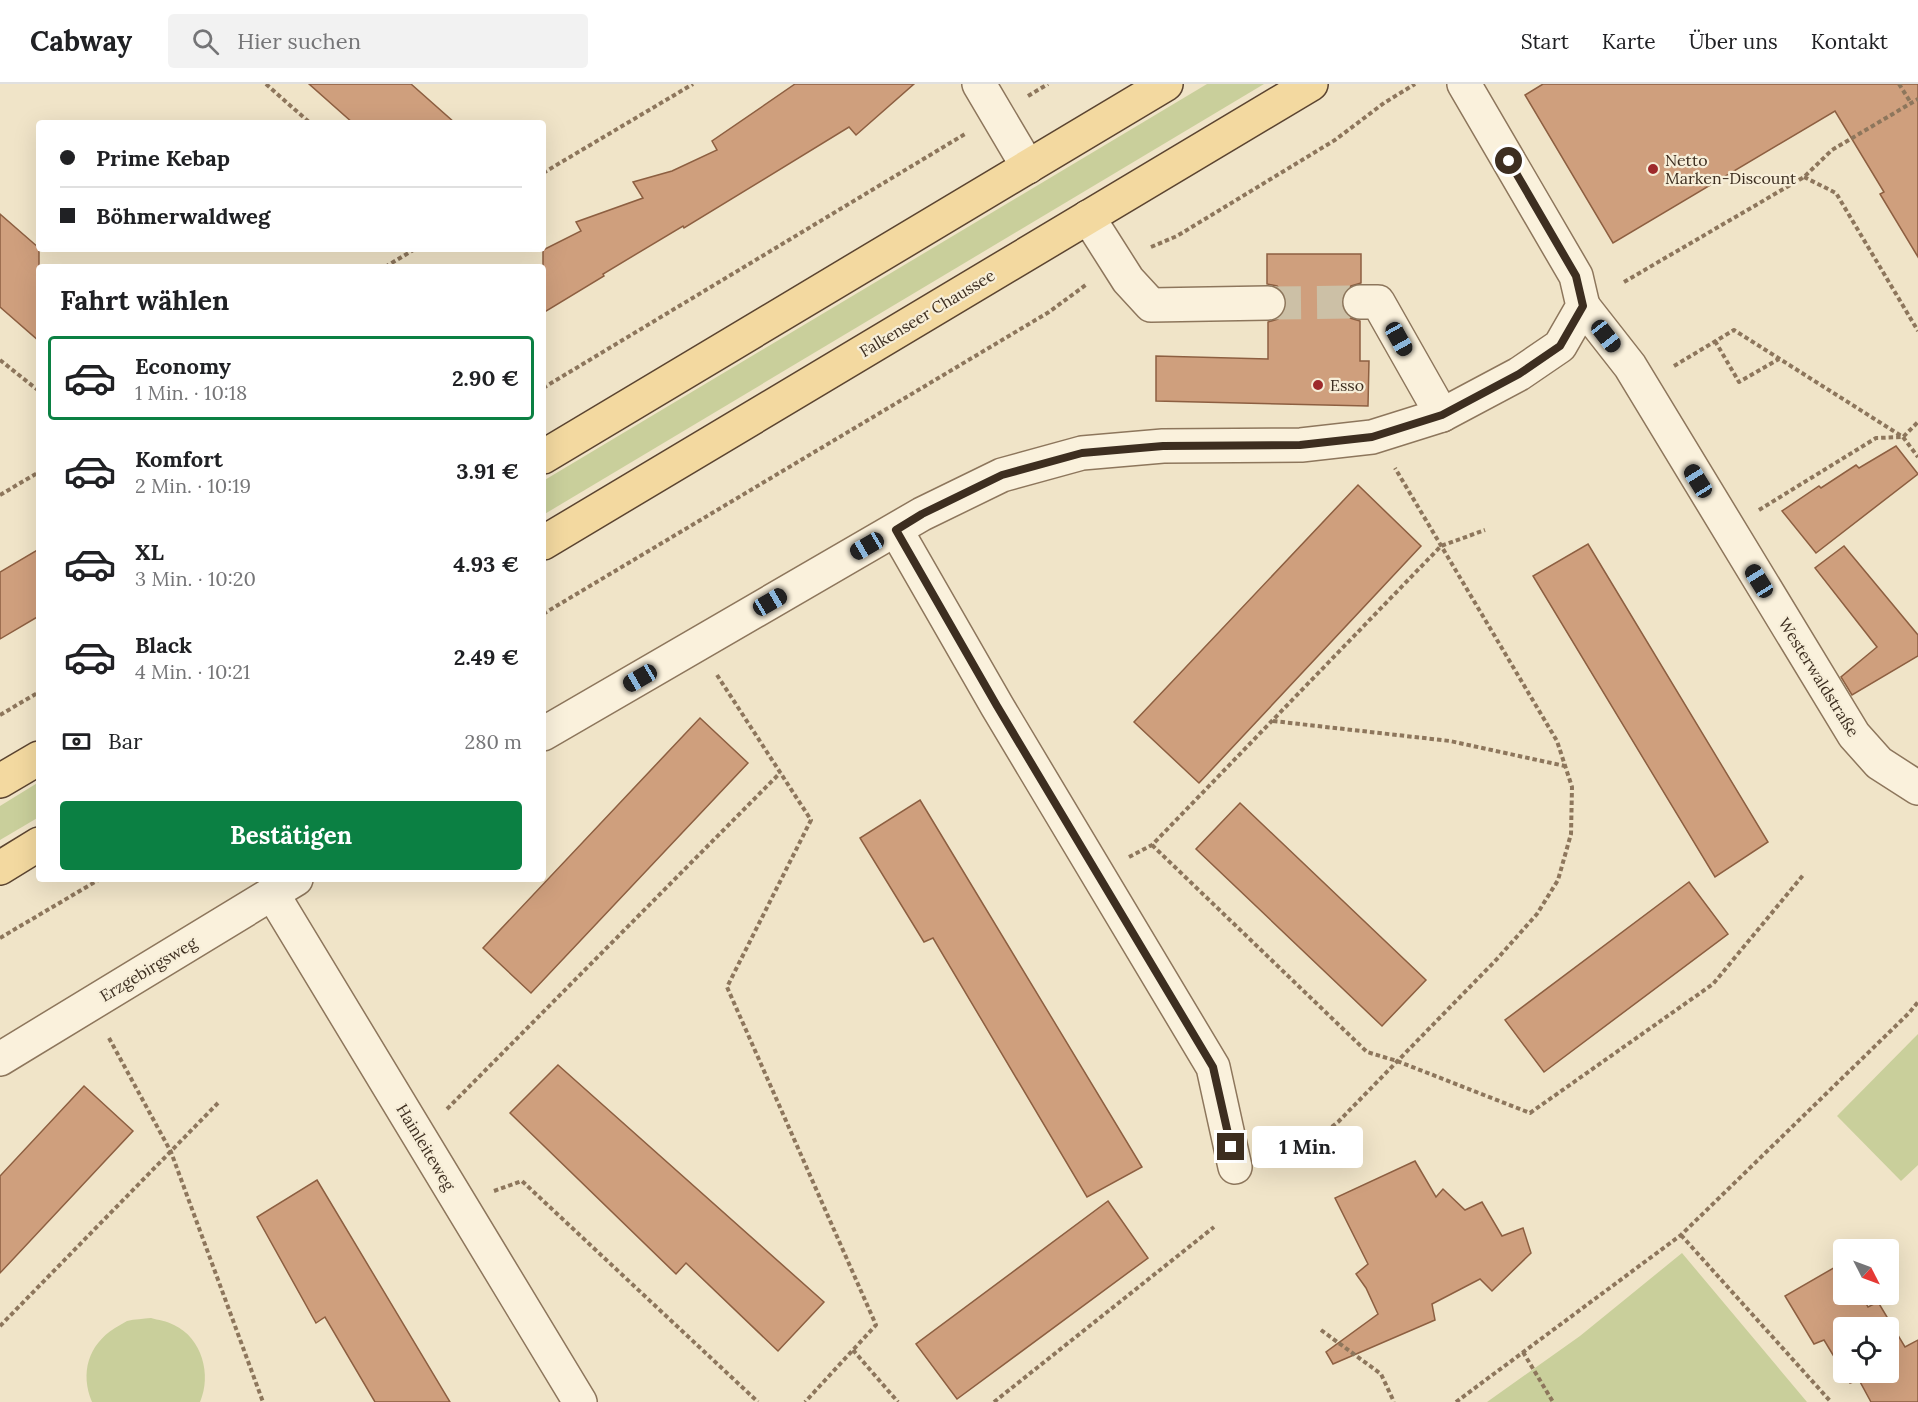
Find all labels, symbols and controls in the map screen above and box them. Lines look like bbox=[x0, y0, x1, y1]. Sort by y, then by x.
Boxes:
search box bbox=[168, 14, 588, 68]
text: Cabway bbox=[30, 23, 132, 59]
icon: search bbox=[189, 25, 222, 58]
text: Hier suchen bbox=[237, 27, 361, 55]
text: Start bbox=[1521, 28, 1569, 55]
text: Karte bbox=[1602, 28, 1656, 55]
text: Über uns bbox=[1689, 28, 1778, 55]
text: Kontakt bbox=[1811, 28, 1888, 55]
text: Prime Kebap bbox=[96, 144, 230, 172]
route start bbox=[1495, 147, 1522, 174]
place label: Netto Marken-Discount bbox=[1665, 150, 1797, 188]
marker: Netto Marken-Discount bbox=[1646, 162, 1660, 176]
text: Böhmerwaldweg bbox=[96, 202, 270, 230]
street label: Falkenseer Chaussee bbox=[856, 265, 998, 361]
text: Fahrt wählen bbox=[60, 283, 229, 317]
car bbox=[1588, 316, 1624, 356]
car bbox=[1382, 319, 1416, 359]
icon: car bbox=[63, 351, 117, 405]
text: Economy bbox=[135, 352, 231, 380]
text: 2.90 € bbox=[452, 364, 519, 392]
place label: Esso bbox=[1330, 375, 1364, 395]
marker: Esso bbox=[1311, 378, 1325, 392]
text: 1 Min. · 10:18 bbox=[135, 380, 247, 405]
icon: car bbox=[63, 444, 117, 498]
text: Komfort bbox=[135, 445, 223, 473]
text: 3.91 € bbox=[456, 457, 519, 485]
car bbox=[1681, 461, 1715, 501]
text: 2 Min. · 10:19 bbox=[135, 473, 251, 498]
car bbox=[847, 529, 887, 563]
icon: car bbox=[63, 537, 117, 591]
text: XL bbox=[135, 538, 164, 566]
text: 4.93 € bbox=[453, 550, 519, 578]
car bbox=[1742, 561, 1776, 601]
text: 3 Min. · 10:20 bbox=[135, 566, 256, 591]
car bbox=[750, 585, 790, 619]
street label: Westerwaldstraße bbox=[1774, 614, 1864, 740]
icon: car bbox=[63, 630, 117, 684]
text: Black bbox=[135, 631, 192, 659]
text: 2.49 € bbox=[454, 643, 519, 671]
text: 4 Min. · 10:21 bbox=[135, 659, 250, 684]
car bbox=[620, 661, 660, 695]
icon: cash bbox=[60, 725, 93, 758]
text: Bar bbox=[108, 727, 143, 755]
text: 280 m bbox=[464, 729, 522, 754]
button: Bestätigen bbox=[60, 801, 522, 870]
street label: Erzgebirgsweg bbox=[96, 932, 201, 1006]
street label: Hainleiteweg bbox=[392, 1100, 460, 1195]
callout: 1 Min. bbox=[1252, 1126, 1363, 1168]
route end bbox=[1217, 1133, 1244, 1160]
text: 1 Min. bbox=[1279, 1134, 1336, 1159]
north arrow bbox=[1833, 1239, 1899, 1305]
map controls bbox=[1833, 1239, 1899, 1383]
button: locate bbox=[1833, 1317, 1899, 1383]

